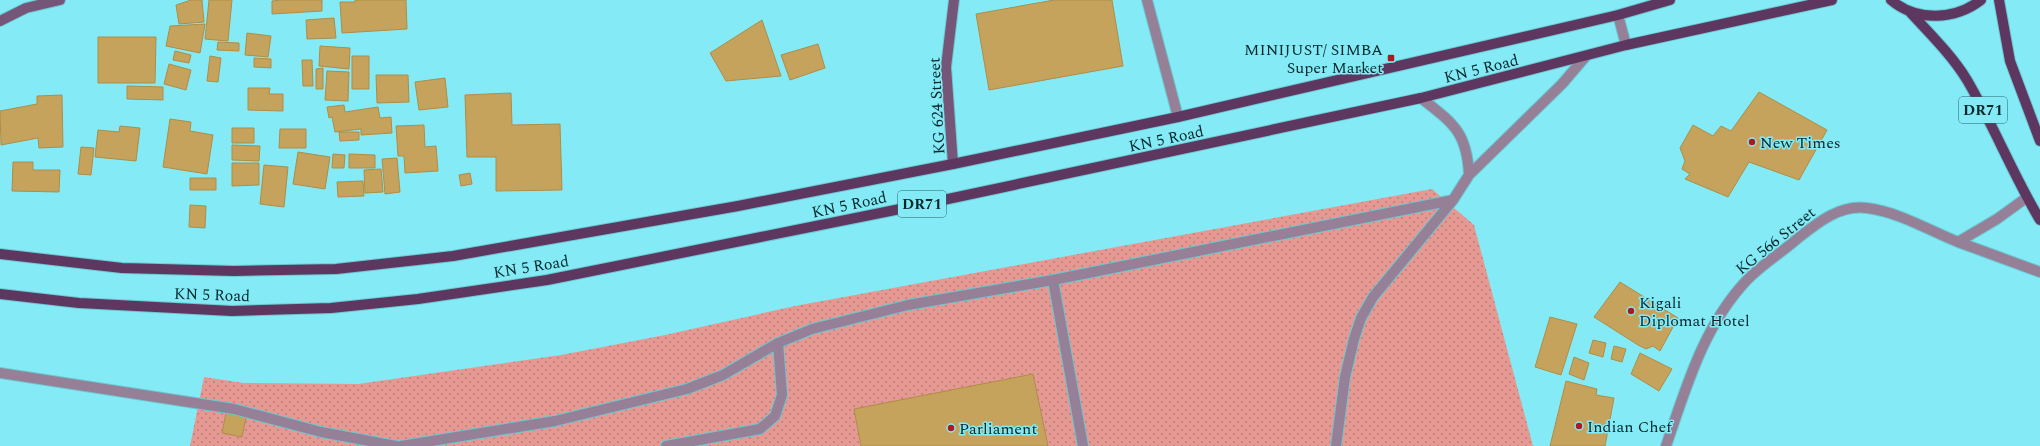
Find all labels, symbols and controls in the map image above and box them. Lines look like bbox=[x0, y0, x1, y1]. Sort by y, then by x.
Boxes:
place label: MINIJUST/ SIMBA Super Market bbox=[1244, 38, 1383, 80]
street label: KN 5 Road bbox=[1441, 48, 1521, 90]
marker: MINIJUST/ SIMBA Super Market bbox=[1386, 53, 1396, 63]
street label: KG 624 Street bbox=[922, 56, 952, 155]
road number: DR71 bbox=[1959, 97, 2007, 123]
street label: KN 5 Road bbox=[1126, 119, 1206, 159]
place label: New Times bbox=[1760, 131, 1841, 155]
marker: New Times bbox=[1747, 137, 1757, 147]
street label: KN 5 Road bbox=[809, 185, 889, 225]
road number: DR71 bbox=[898, 191, 946, 217]
street label: KG 566 Street bbox=[1730, 201, 1821, 281]
street label: KN 5 Road bbox=[492, 249, 571, 285]
street label: KN 5 Road bbox=[173, 282, 251, 308]
place label: Kigali Diplomat Hotel bbox=[1639, 291, 1750, 333]
marker: Kigali Diplomat Hotel bbox=[1626, 306, 1636, 316]
place label: Indian Chef bbox=[1587, 415, 1673, 439]
place label: Parliament bbox=[959, 417, 1037, 441]
marker: Indian Chef bbox=[1574, 421, 1584, 431]
marker: Parliament bbox=[946, 423, 956, 433]

